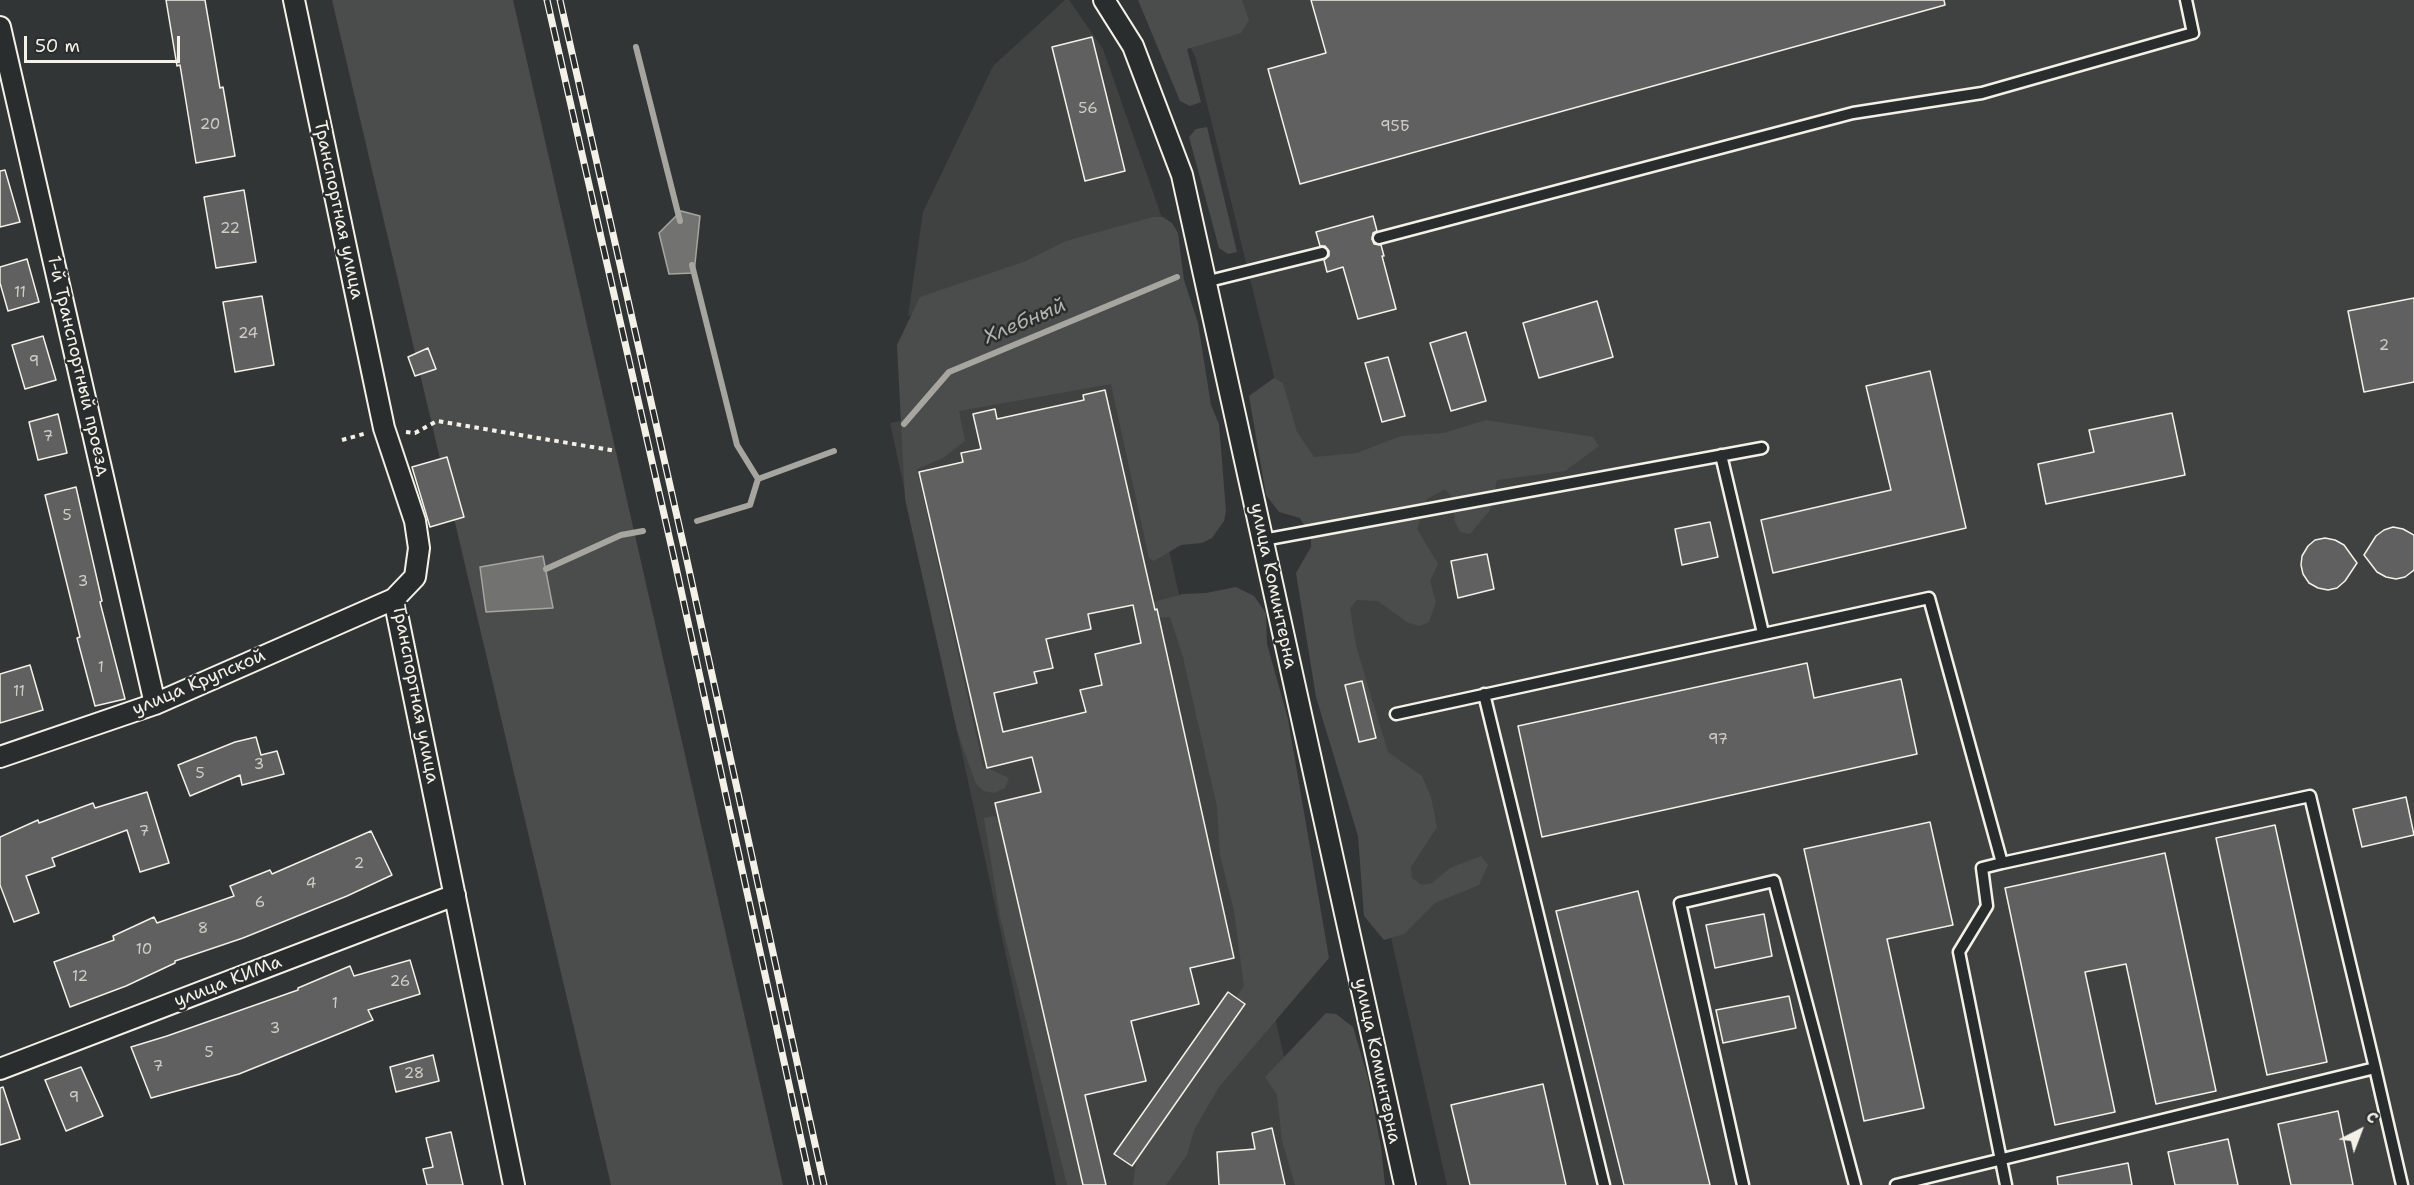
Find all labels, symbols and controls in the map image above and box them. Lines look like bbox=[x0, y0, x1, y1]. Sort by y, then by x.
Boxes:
scale bar bbox=[27, 24, 183, 62]
text: 50 m bbox=[35, 34, 80, 58]
house number: 56 bbox=[1078, 100, 1098, 118]
house number: 20 bbox=[200, 116, 220, 134]
house number: 95Б bbox=[1380, 118, 1410, 136]
street label: Транспортная улица bbox=[309, 119, 367, 301]
house number: 22 bbox=[220, 220, 240, 238]
street label: 1-й Транспортный проезд bbox=[42, 254, 114, 478]
house number: 11 bbox=[14, 284, 26, 302]
water label: Хлебный bbox=[980, 294, 1070, 350]
house number: 24 bbox=[238, 325, 258, 343]
house number: 2 bbox=[2379, 337, 2389, 355]
house number: 9 bbox=[29, 353, 39, 371]
house number: 7 bbox=[43, 428, 53, 446]
street label: улица Коминтерна bbox=[1245, 501, 1301, 671]
house number: 5 bbox=[62, 507, 72, 525]
house number: 3 bbox=[78, 573, 88, 591]
street label: Транспортная улица bbox=[387, 603, 443, 785]
street label: улица Крупской bbox=[129, 645, 269, 721]
house number: 1 bbox=[98, 659, 104, 677]
house number: 11 bbox=[13, 683, 25, 701]
house number: 97 bbox=[1708, 731, 1728, 749]
house number: 3 bbox=[254, 756, 264, 774]
house number: 5 bbox=[195, 765, 205, 783]
house number: 7 bbox=[139, 823, 149, 841]
house number: 2 bbox=[354, 855, 364, 873]
house number: 4 bbox=[306, 875, 316, 893]
house number: 6 bbox=[255, 894, 265, 912]
house number: 8 bbox=[198, 920, 208, 938]
house number: 10 bbox=[136, 941, 152, 959]
street label: улица КИМа bbox=[171, 952, 285, 1012]
house number: 12 bbox=[72, 968, 88, 986]
house number: 26 bbox=[390, 973, 410, 991]
street label: улица Коминтерна bbox=[1349, 976, 1405, 1146]
house number: 1 bbox=[332, 995, 338, 1013]
house number: 3 bbox=[270, 1020, 280, 1038]
house number: 5 bbox=[204, 1044, 214, 1062]
house number: 7 bbox=[153, 1058, 163, 1076]
house number: 28 bbox=[404, 1065, 424, 1083]
house number: 9 bbox=[69, 1089, 79, 1107]
north arrow bbox=[2330, 1101, 2390, 1161]
text: С bbox=[2362, 1106, 2383, 1128]

